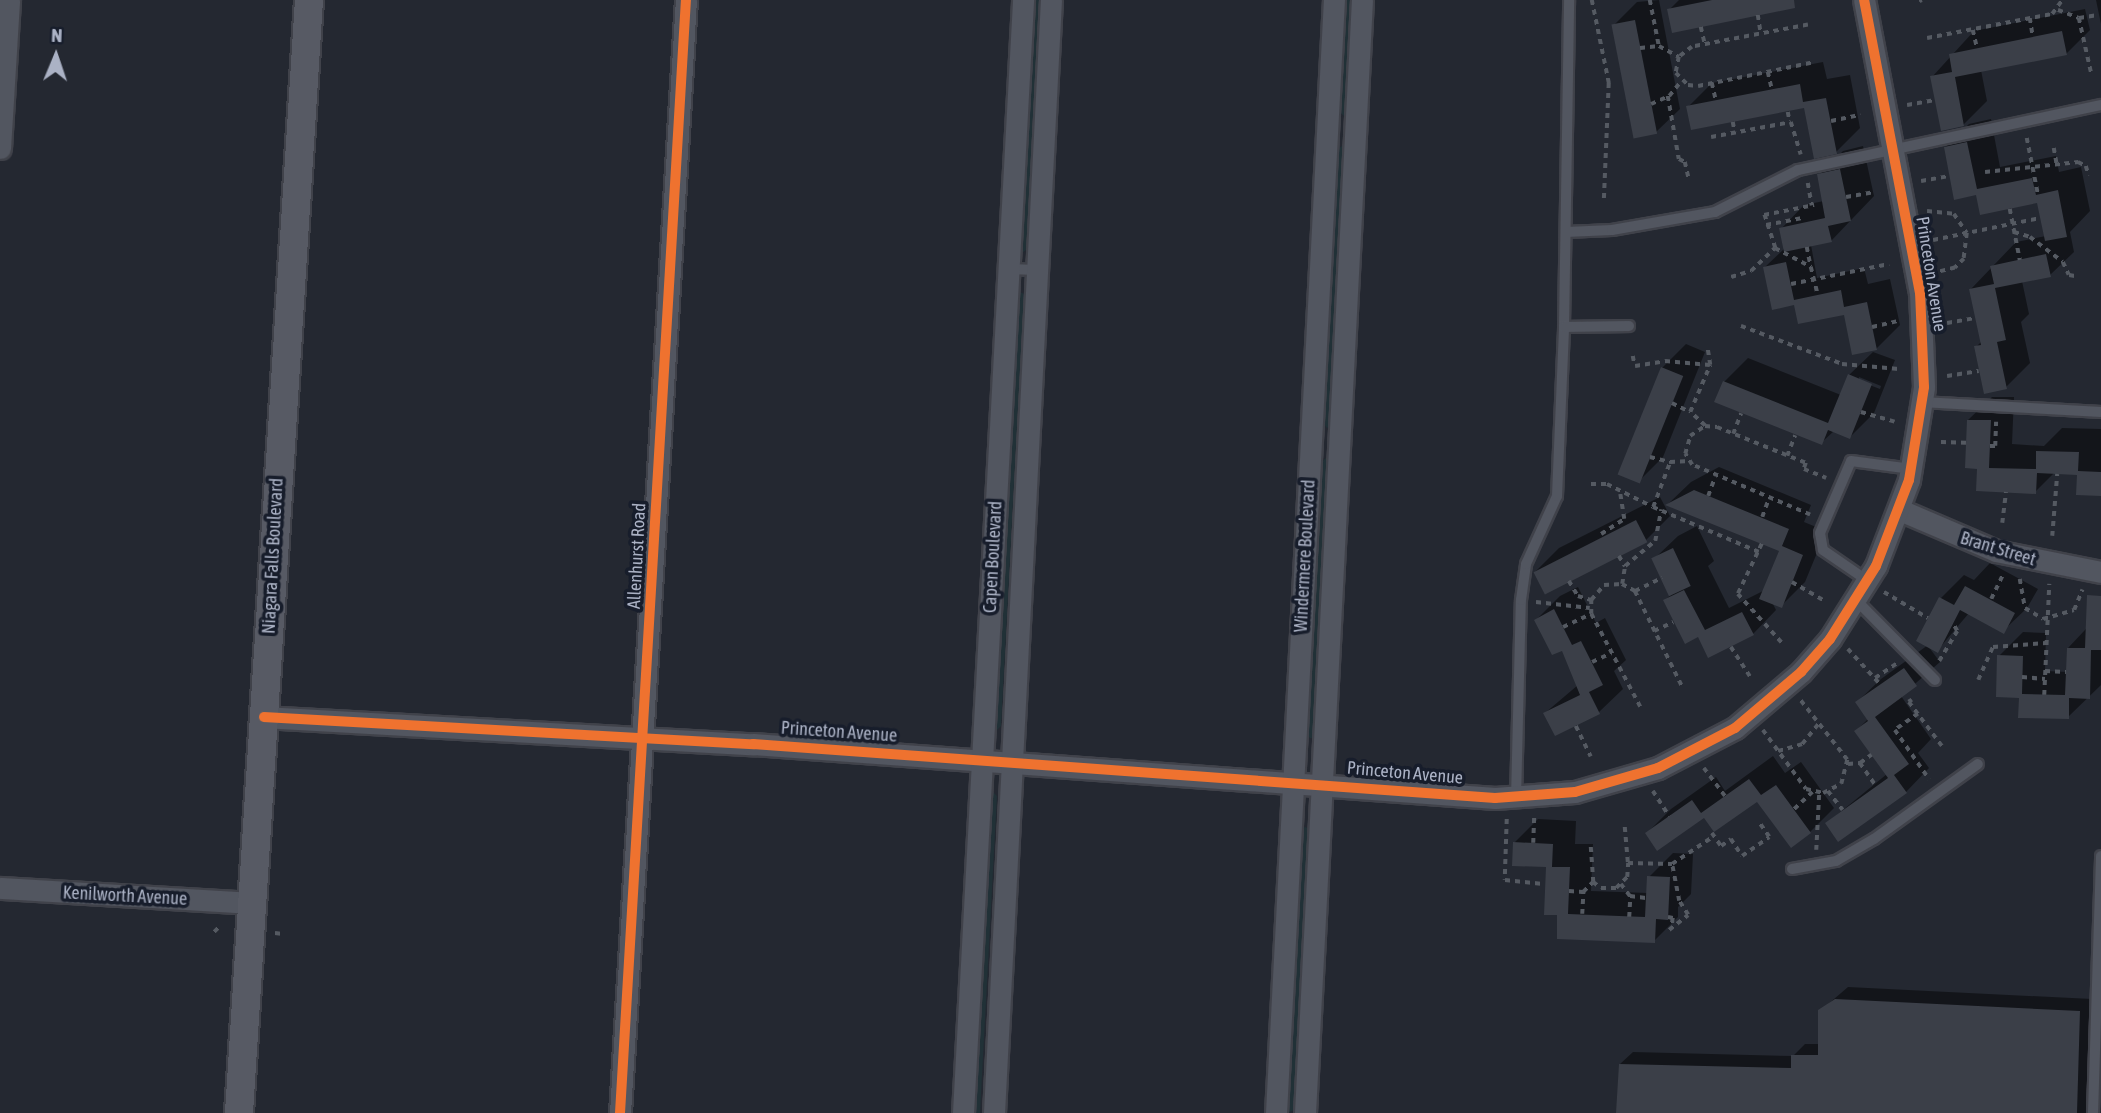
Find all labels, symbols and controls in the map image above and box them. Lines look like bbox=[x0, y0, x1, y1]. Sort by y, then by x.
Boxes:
north arrow bbox=[21, 21, 91, 91]
text: N bbox=[51, 24, 63, 46]
street label: Princeton Avenue bbox=[1911, 215, 1951, 333]
street label: Niagara Falls Boulevard bbox=[258, 478, 288, 634]
street label: Windermere Boulevard bbox=[1290, 479, 1320, 633]
street label: Capen Boulevard bbox=[979, 500, 1007, 614]
street label: Allenhurst Road bbox=[623, 502, 651, 610]
street label: Brant Street bbox=[1958, 527, 2038, 571]
street label: Princeton Avenue bbox=[780, 717, 898, 747]
street label: Princeton Avenue bbox=[1346, 757, 1464, 789]
street label: Kenilworth Avenue bbox=[62, 882, 188, 910]

